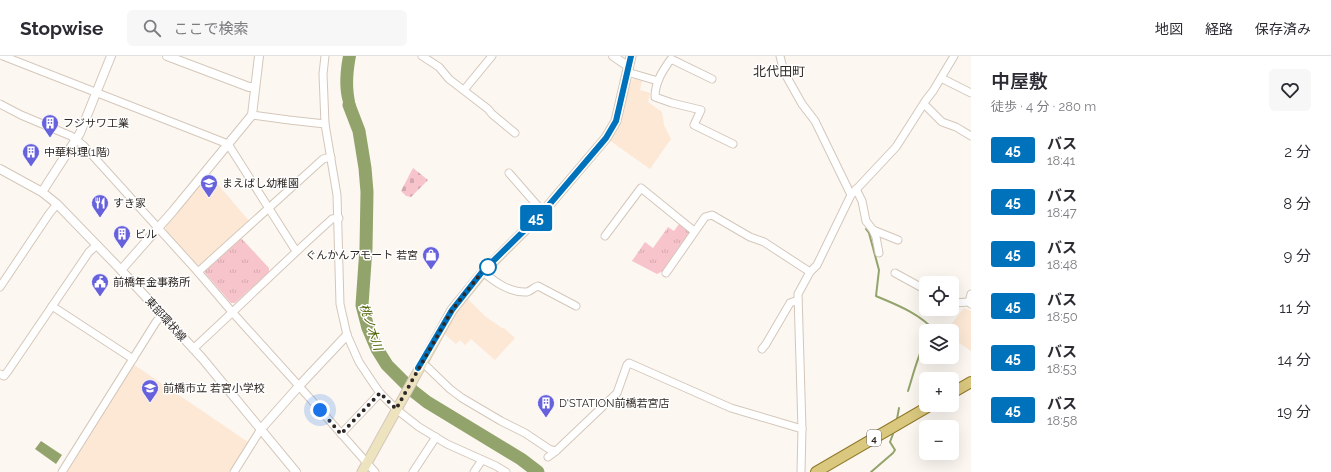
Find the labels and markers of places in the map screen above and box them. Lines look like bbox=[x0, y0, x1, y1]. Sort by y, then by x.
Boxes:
building icon: フジサワ工業 bbox=[40, 113, 60, 138]
place label: フジサワ工業 bbox=[63, 117, 129, 130]
building icon: 中華料理(1階) bbox=[21, 142, 41, 167]
place label: 中華料理(1階) bbox=[44, 146, 110, 159]
school or university icon: まえばし幼稚園 bbox=[199, 173, 219, 198]
place label: まえばし幼稚園 bbox=[222, 177, 299, 190]
restaurant icon: すき家 bbox=[90, 193, 110, 218]
place label: すき家 bbox=[113, 197, 146, 210]
building icon: ビル bbox=[112, 224, 132, 249]
place label: ビル bbox=[135, 228, 157, 241]
shop icon: ぐんかんアモート 若宮 bbox=[421, 245, 441, 270]
place label: ぐんかんアモート 若宮 bbox=[305, 249, 418, 262]
unlabelled marker bbox=[479, 258, 497, 276]
public building icon: 前橋年金事務所 bbox=[90, 272, 110, 297]
place label: 前橋年金事務所 bbox=[113, 276, 191, 289]
school or university icon: 前橋市立 若宮小学校 bbox=[140, 378, 160, 403]
place label: 前橋市立 若宮小学校 bbox=[163, 382, 265, 395]
building icon: D'STATION前橋若宮店 bbox=[536, 393, 556, 418]
place label: D'STATION前橋若宮店 bbox=[559, 397, 670, 410]

